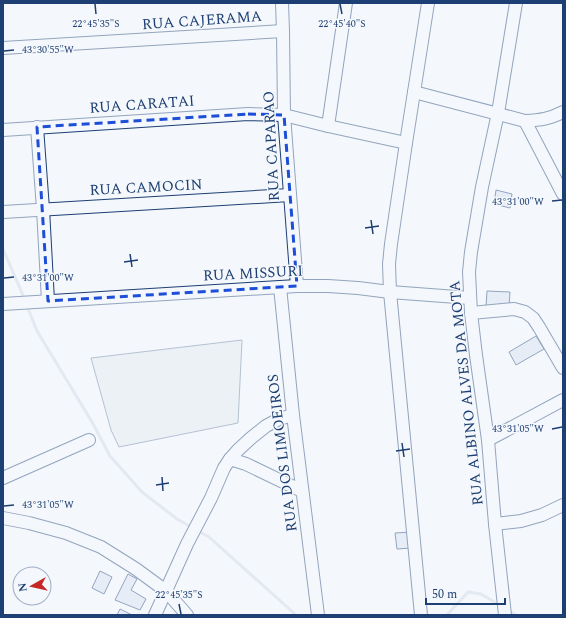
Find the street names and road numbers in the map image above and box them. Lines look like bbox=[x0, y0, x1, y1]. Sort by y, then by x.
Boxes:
street label: RUA CAJERAMA bbox=[141, 5, 263, 36]
street label: RUA CARATAI bbox=[89, 89, 195, 120]
street label: RUA CAPARAO bbox=[257, 90, 286, 202]
street label: RUA CAMOCIN bbox=[89, 173, 203, 202]
street label: RUA MISSURI bbox=[202, 259, 304, 288]
street label: RUA ALBINO ALVES DA MOTA bbox=[443, 279, 490, 507]
street label: RUA DOS LIMOEIROS bbox=[261, 373, 304, 533]

